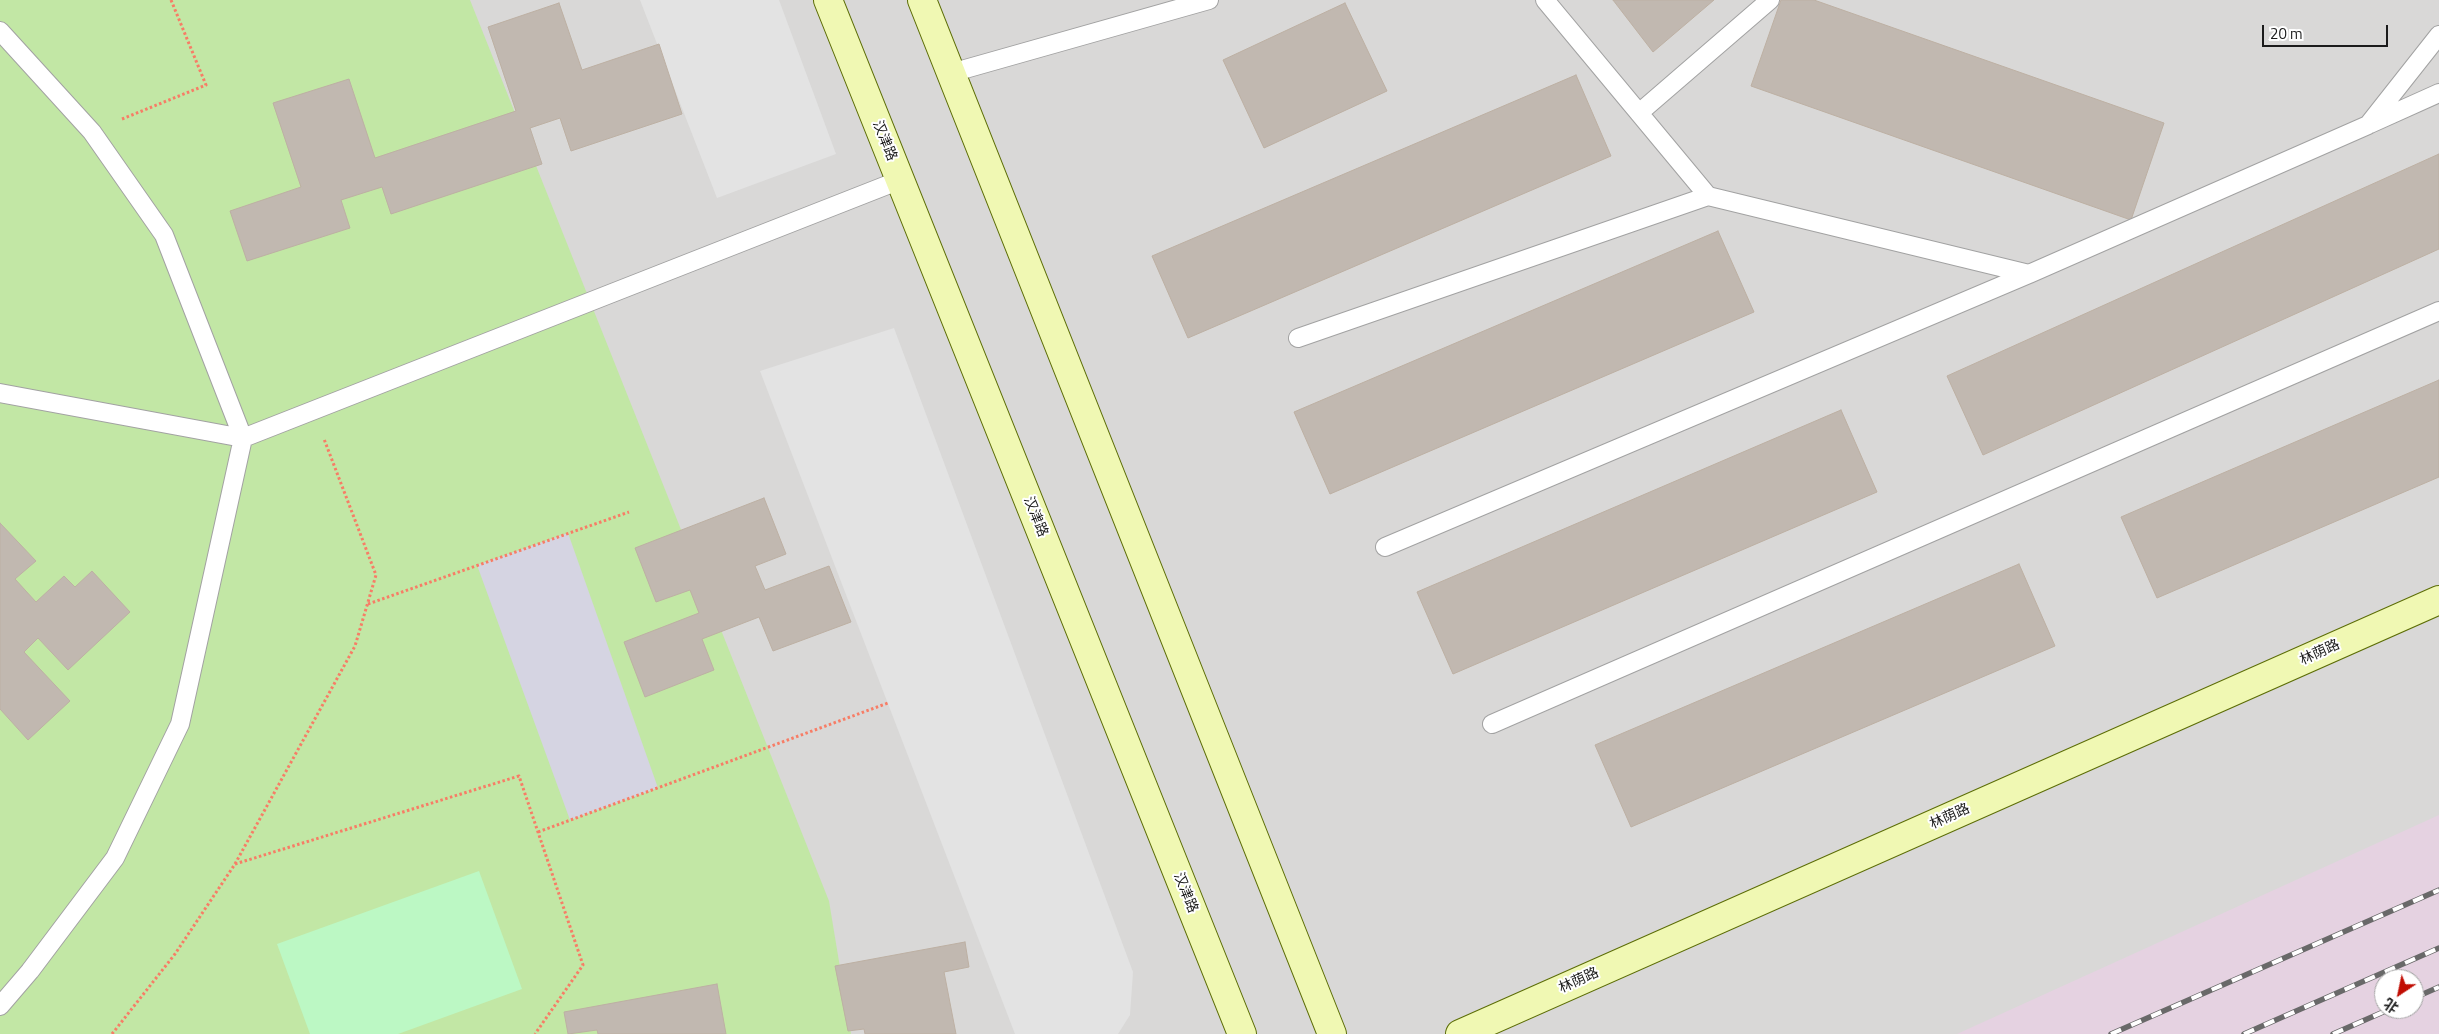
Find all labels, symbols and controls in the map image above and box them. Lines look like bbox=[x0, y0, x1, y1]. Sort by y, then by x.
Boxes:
scale bar bbox=[2264, 15, 2390, 47]
text: 20 m bbox=[2270, 22, 2303, 45]
street label: 汉津路 bbox=[868, 118, 900, 164]
street label: 汉津路 bbox=[1019, 494, 1051, 540]
street label: 林荫路 bbox=[2297, 637, 2343, 669]
street label: 林荫路 bbox=[1927, 801, 1973, 833]
street label: 汉津路 bbox=[1169, 870, 1201, 916]
street label: 林荫路 bbox=[1556, 965, 1602, 997]
north arrow bbox=[2374, 969, 2424, 1019]
text: 北 bbox=[2379, 993, 2403, 1019]

